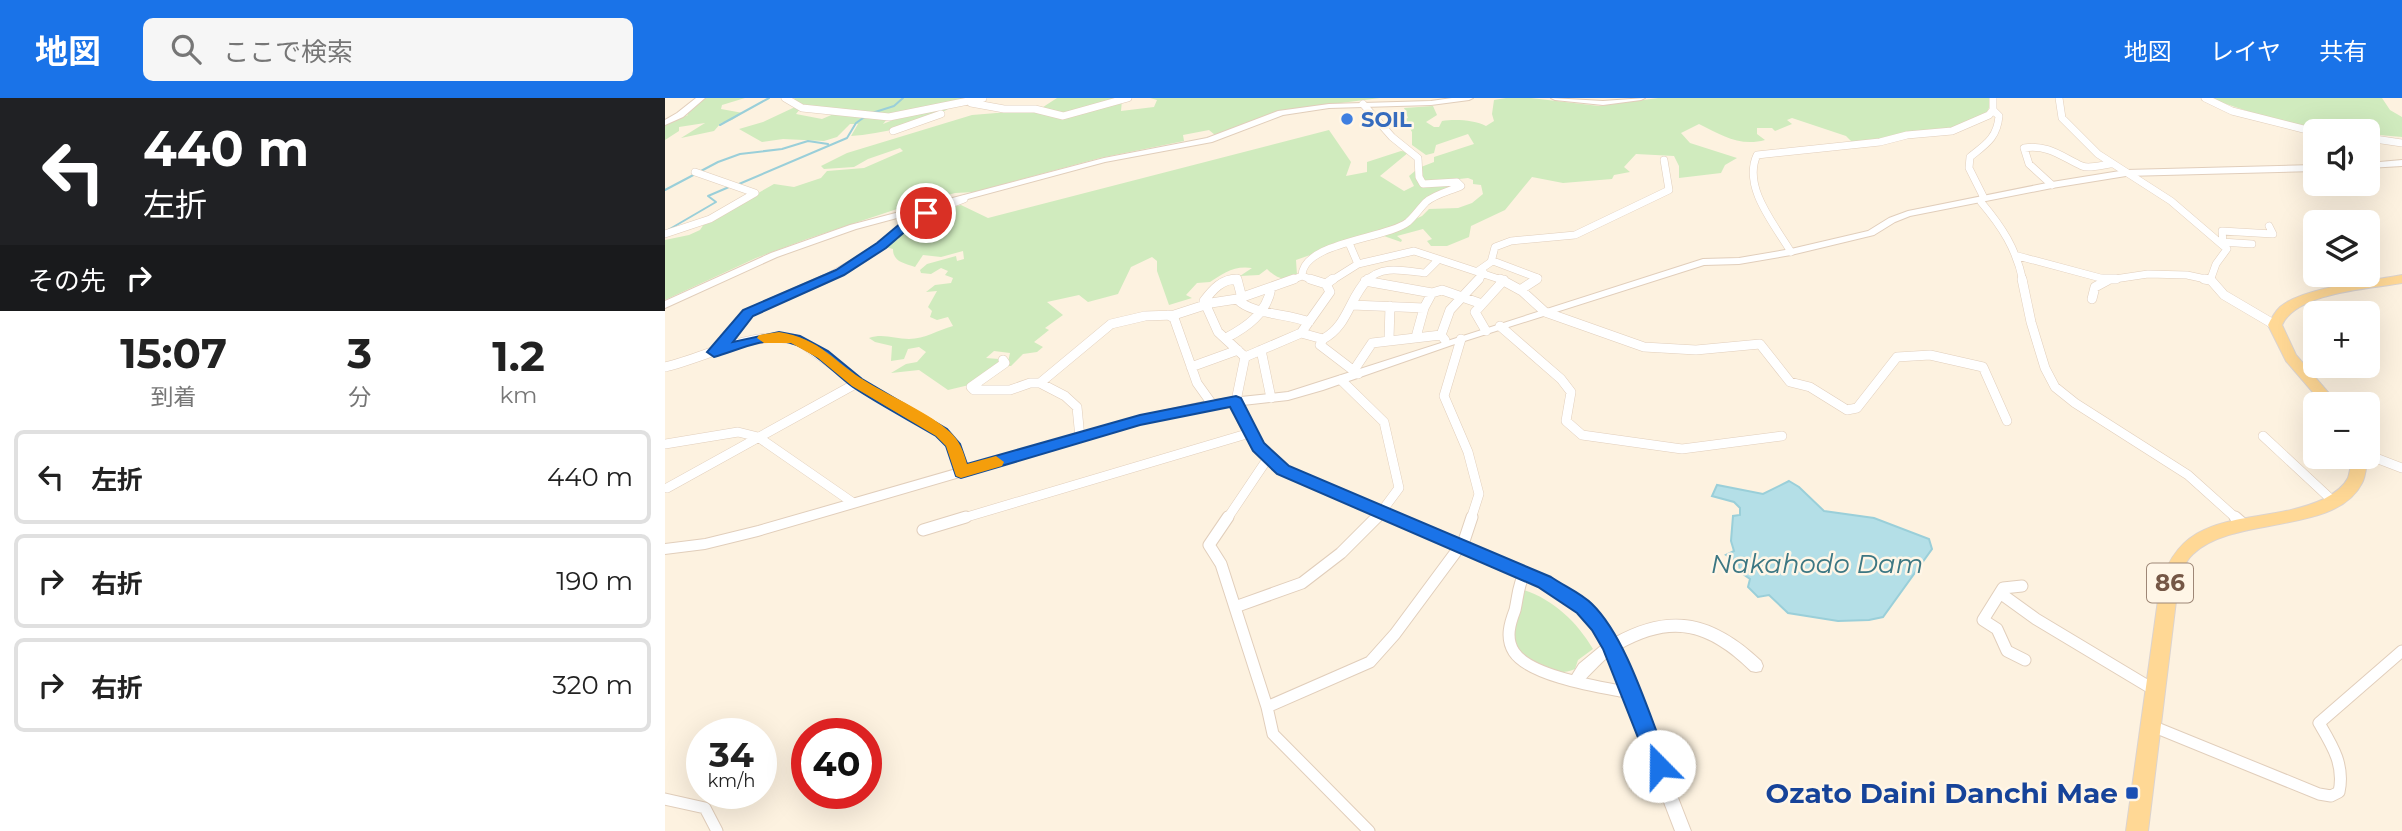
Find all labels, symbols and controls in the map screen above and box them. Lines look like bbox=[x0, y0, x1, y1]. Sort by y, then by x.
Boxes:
search box bbox=[143, 18, 633, 81]
icon: search bbox=[167, 30, 205, 68]
text: 地図 bbox=[35, 31, 101, 71]
text: ここで検索 bbox=[223, 36, 353, 68]
text: 地図 bbox=[2124, 37, 2172, 66]
text: レイヤ bbox=[2210, 37, 2281, 66]
text: 共有 bbox=[2319, 37, 2367, 66]
place label: SOIL bbox=[1361, 107, 1412, 132]
marker: SOIL bbox=[1339, 111, 1355, 127]
text: 440 m bbox=[143, 119, 309, 178]
map controls bbox=[2303, 119, 2380, 469]
button: sound bbox=[2303, 119, 2380, 196]
icon: left bbox=[28, 126, 119, 217]
pin bbox=[896, 183, 956, 243]
text: 左折 bbox=[143, 185, 207, 224]
icon: arrive bbox=[907, 194, 945, 232]
button: layers bbox=[2303, 210, 2380, 287]
icon: right bbox=[120, 259, 158, 297]
text: その先 bbox=[28, 265, 106, 297]
button: + bbox=[2303, 301, 2380, 378]
text: 15:07 bbox=[120, 327, 227, 379]
text: 3 bbox=[347, 327, 372, 379]
text: 1.2 bbox=[492, 330, 545, 382]
text: km bbox=[500, 381, 538, 409]
text: 到着 bbox=[151, 383, 197, 411]
text: 分 bbox=[348, 383, 371, 411]
button: − bbox=[2303, 392, 2380, 469]
icon: left bbox=[32, 458, 70, 496]
text: 440 m bbox=[547, 461, 633, 493]
text: 左折 bbox=[91, 464, 143, 496]
water label: Nakahodo Dam bbox=[1711, 548, 1923, 580]
icon: right bbox=[32, 562, 70, 600]
road number: 86 bbox=[2147, 564, 2193, 603]
text: 190 m bbox=[556, 565, 633, 597]
text: 右折 bbox=[91, 568, 143, 600]
icon: right bbox=[32, 666, 70, 704]
text: 320 m bbox=[552, 669, 633, 701]
text: 右折 bbox=[91, 672, 143, 704]
speed limit sign: 40 bbox=[791, 718, 882, 809]
position arrow bbox=[1622, 729, 1696, 803]
text: 34 bbox=[709, 733, 754, 776]
text: km/h bbox=[707, 770, 756, 792]
place label: Ozato Daini Danchi Mae bbox=[1766, 776, 2118, 810]
marker: Ozato Daini Danchi Mae bbox=[2124, 785, 2140, 801]

